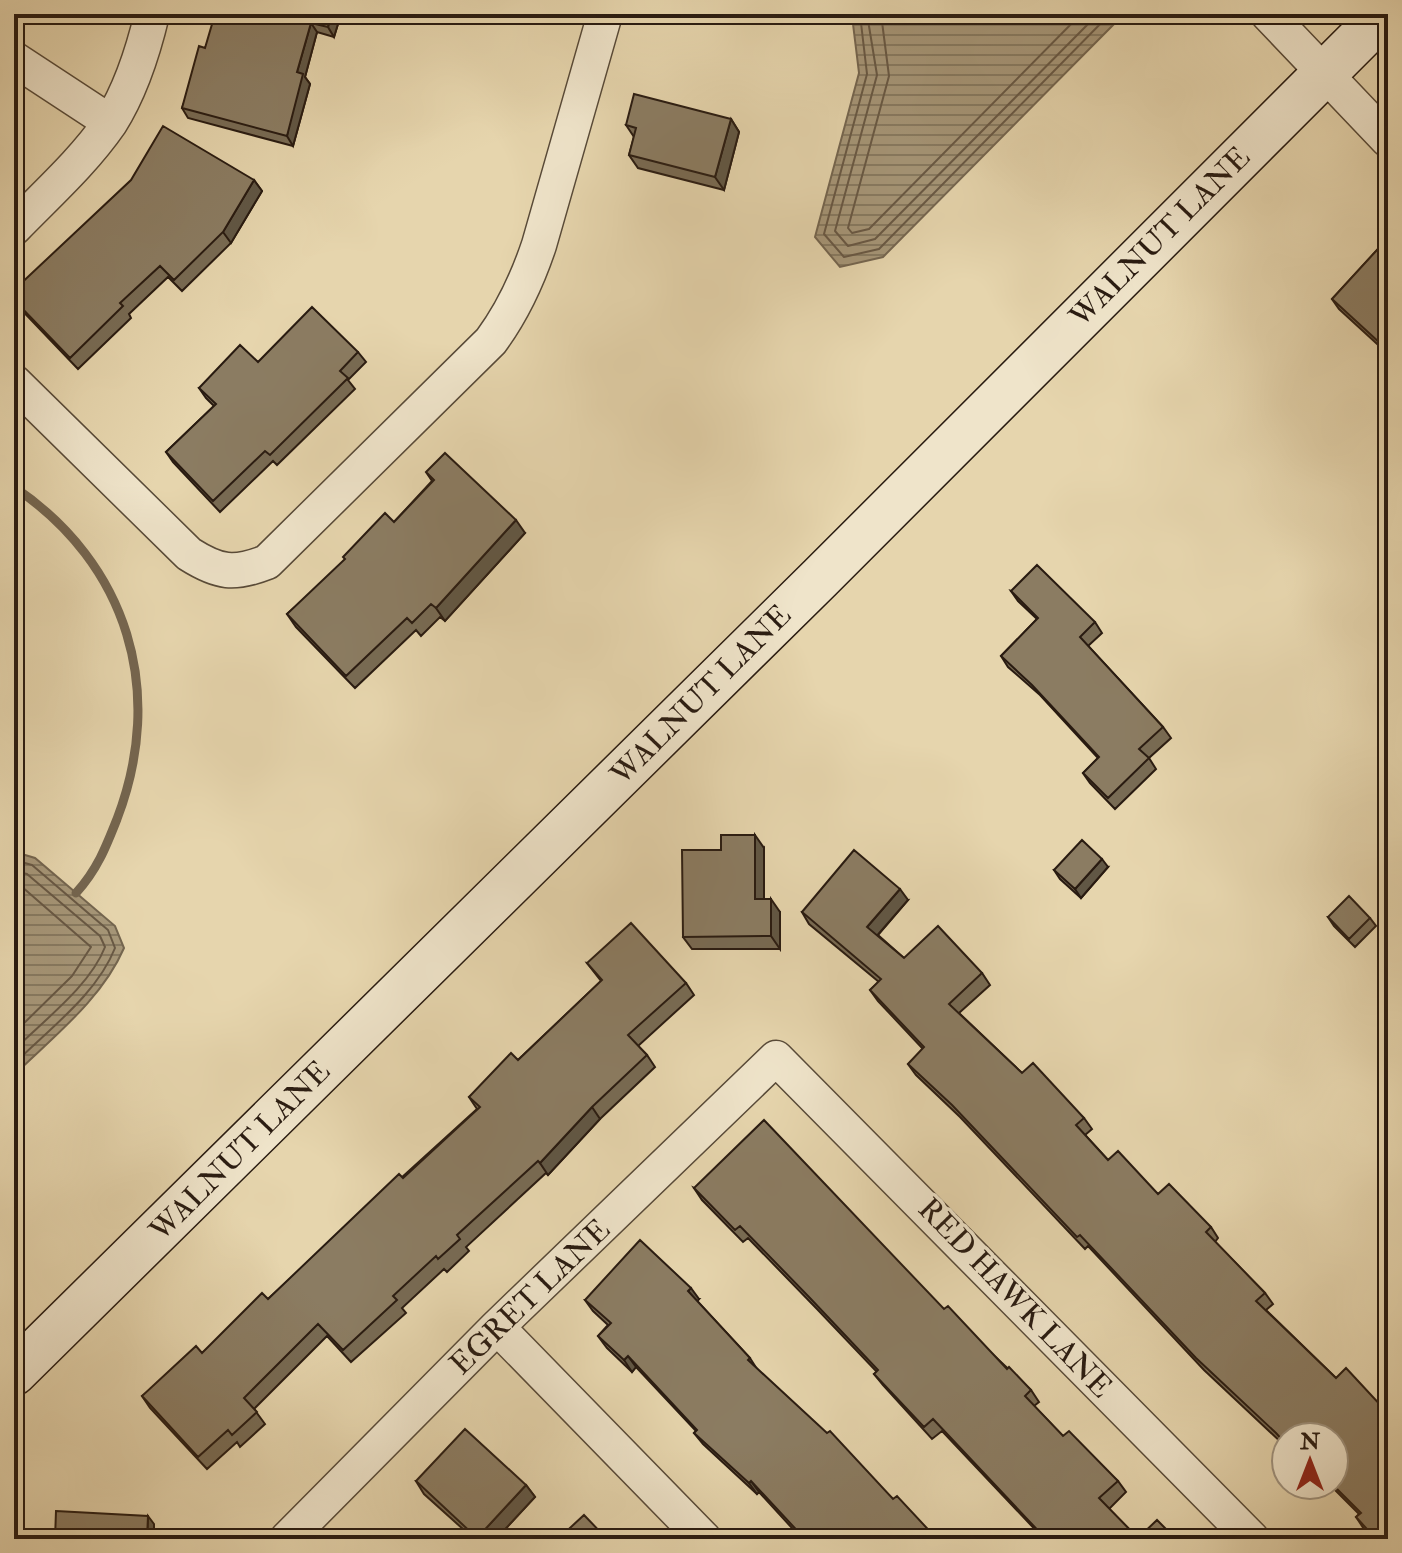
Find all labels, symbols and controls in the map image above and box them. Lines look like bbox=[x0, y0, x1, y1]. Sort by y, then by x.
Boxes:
street label: WALNUT LANE bbox=[1061, 139, 1258, 336]
street label: WALNUT LANE bbox=[602, 597, 799, 794]
street label: WALNUT LANE bbox=[141, 1053, 338, 1250]
street label: RED HAWK LANE bbox=[910, 1190, 1120, 1406]
street label: EGRET LANE bbox=[442, 1211, 618, 1383]
north arrow bbox=[1270, 1421, 1350, 1501]
text: N bbox=[1299, 1428, 1320, 1456]

